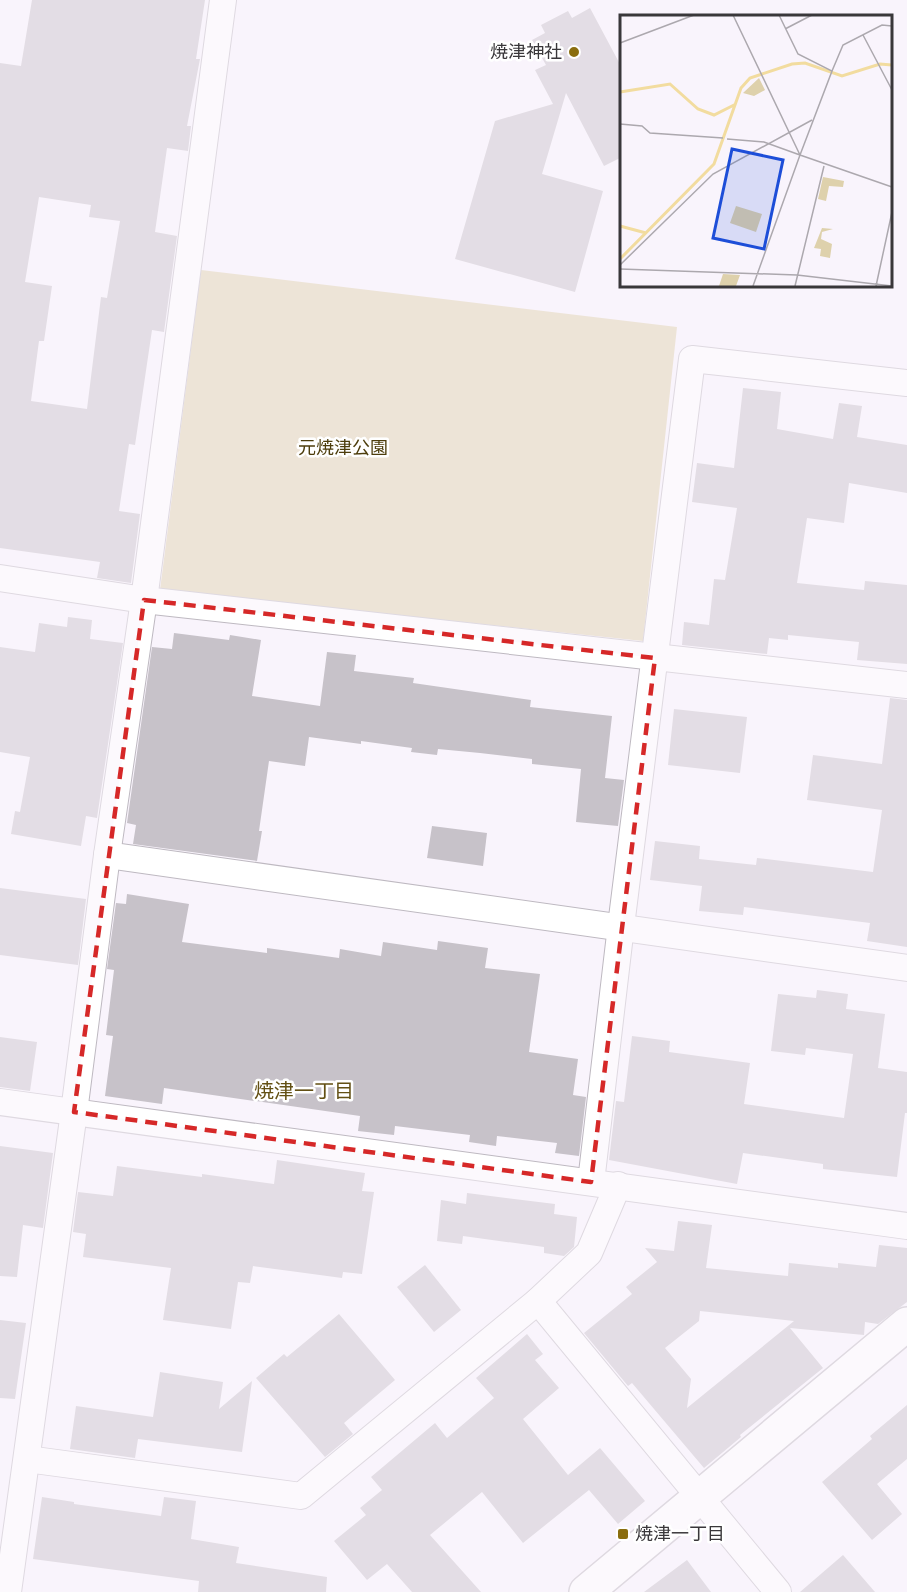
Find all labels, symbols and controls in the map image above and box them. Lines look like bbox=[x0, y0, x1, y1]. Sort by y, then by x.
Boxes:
inset map bbox=[620, 15, 892, 286]
place label: 焼津神社 bbox=[490, 40, 562, 62]
marker: 焼津神社 bbox=[567, 45, 581, 59]
park label: 元焼津公園 bbox=[298, 436, 388, 458]
district label: 焼津一丁目 bbox=[254, 1078, 354, 1102]
place label: 焼津一丁目 bbox=[635, 1522, 725, 1544]
marker: 焼津一丁目 bbox=[616, 1527, 630, 1541]

